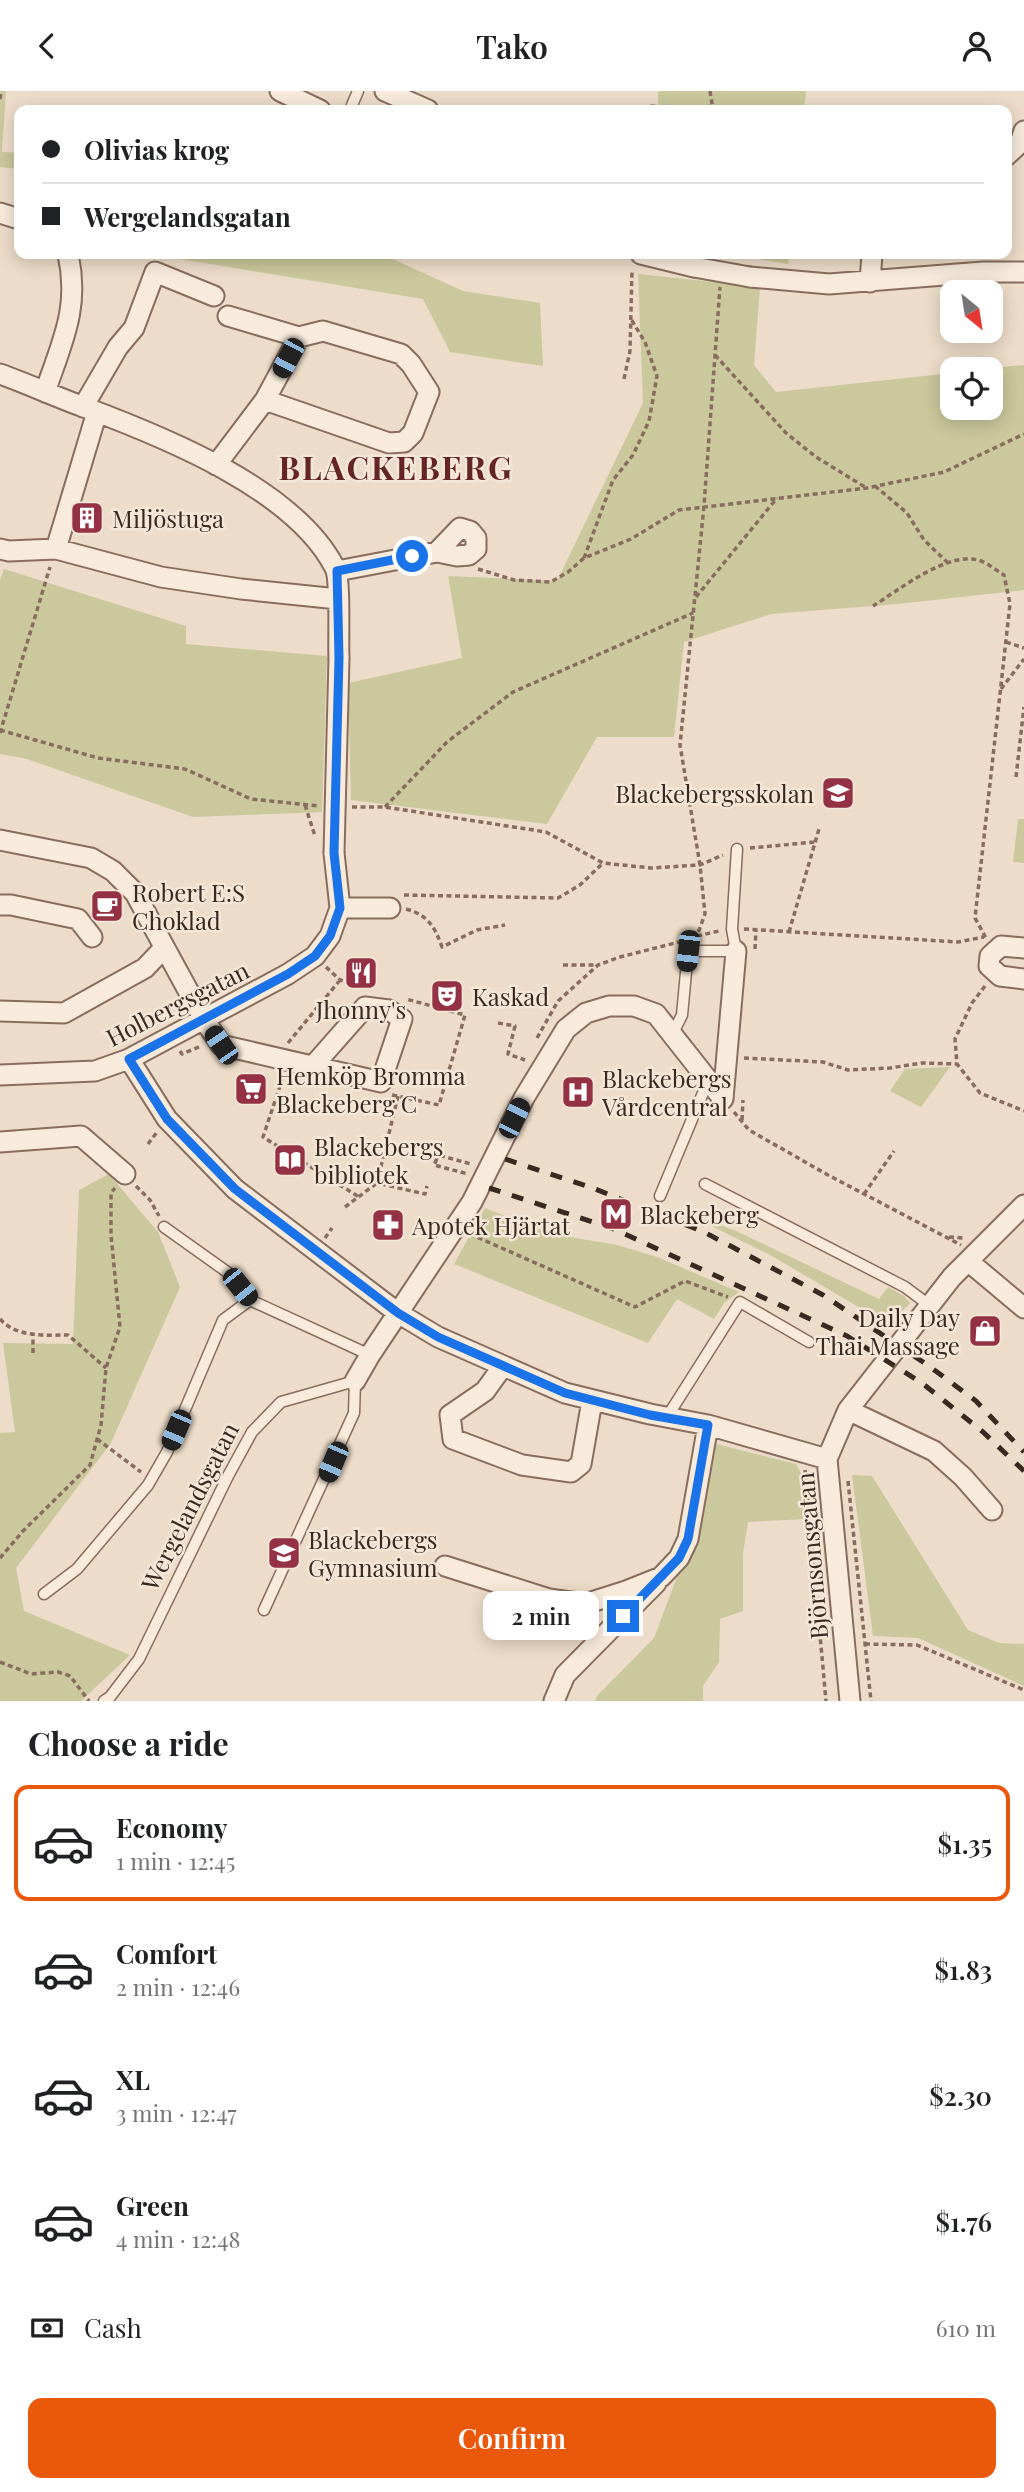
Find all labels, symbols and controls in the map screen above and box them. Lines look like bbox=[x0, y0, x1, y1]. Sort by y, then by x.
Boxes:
text: Tako bbox=[476, 24, 548, 67]
icon: back bbox=[28, 27, 66, 65]
icon: person bbox=[958, 27, 996, 65]
text: Olivias krog bbox=[84, 132, 229, 167]
text: Wergelandsgatan bbox=[84, 199, 291, 234]
north arrow bbox=[940, 280, 1003, 343]
map controls bbox=[940, 280, 1003, 420]
car bbox=[269, 335, 308, 381]
button: locate bbox=[940, 357, 1003, 420]
district label: BLACKEBERG bbox=[278, 445, 514, 488]
building icon: Miljöstuga bbox=[68, 499, 106, 537]
place label: Miljöstuga bbox=[112, 502, 224, 534]
route start bbox=[396, 540, 428, 572]
school or university icon: Blackebergsskolan bbox=[819, 774, 857, 812]
place label: Blackebergsskolan bbox=[615, 777, 814, 809]
place label: Robert E:S Choklad bbox=[132, 876, 245, 936]
cafe icon: Robert E:S Choklad bbox=[88, 887, 126, 925]
car bbox=[676, 929, 701, 973]
street label: Holbergsgatan bbox=[100, 953, 254, 1053]
restaurant icon: Jhonny's bbox=[342, 954, 380, 992]
theatre icon: Kaskad bbox=[428, 977, 466, 1015]
place label: Kaskad bbox=[472, 980, 549, 1012]
place label: Jhonny's bbox=[315, 993, 406, 1025]
car bbox=[201, 1022, 242, 1068]
place label: Hemköp Bromma Blackeberg C bbox=[276, 1059, 466, 1119]
place label: Blackebergs Vårdcentral bbox=[601, 1062, 732, 1122]
supermarket icon: Hemköp Bromma Blackeberg C bbox=[232, 1070, 270, 1108]
hospital icon: Blackebergs Vårdcentral bbox=[559, 1073, 597, 1111]
car bbox=[496, 1095, 533, 1141]
place label: Blackebergs bibliotek bbox=[314, 1130, 444, 1190]
library icon: Blackebergs bibliotek bbox=[271, 1141, 309, 1179]
metro station icon: Blackeberg bbox=[597, 1195, 635, 1233]
place label: Blackeberg bbox=[640, 1198, 759, 1230]
pharmacy icon: Apotek Hjärtat bbox=[369, 1206, 407, 1244]
place label: Apotek Hjärtat bbox=[411, 1209, 570, 1241]
car bbox=[219, 1264, 262, 1310]
place label: Daily Day Thai Massage bbox=[815, 1301, 960, 1361]
shop icon: Daily Day Thai Massage bbox=[966, 1312, 1004, 1350]
car bbox=[159, 1407, 194, 1453]
street label: Wergelandsgatan bbox=[132, 1417, 245, 1596]
car bbox=[316, 1439, 351, 1485]
street label: Björnsonsgatan bbox=[788, 1471, 834, 1641]
place label: Blackebergs Gymnasium bbox=[308, 1523, 438, 1583]
school or university icon: Blackebergs Gymnasium bbox=[265, 1534, 303, 1572]
callout: 2 min bbox=[483, 1591, 598, 1641]
text: 2 min bbox=[512, 1600, 570, 1631]
route end bbox=[607, 1600, 639, 1632]
text: Choose a ride bbox=[28, 1721, 229, 1764]
text: Economy bbox=[116, 1810, 227, 1845]
icon: car bbox=[32, 1812, 95, 1875]
text: $1.35 bbox=[937, 1826, 992, 1861]
text: 1 min · 12:45 bbox=[116, 1845, 235, 1876]
text: Comfort bbox=[116, 1936, 217, 1971]
icon: car bbox=[32, 1938, 95, 2001]
text: $1.83 bbox=[935, 1952, 992, 1987]
text: 2 min · 12:46 bbox=[116, 1971, 240, 2002]
text: XL bbox=[116, 2062, 150, 2097]
icon: car bbox=[32, 2064, 95, 2127]
text: $2.30 bbox=[929, 2078, 992, 2113]
text: 3 min · 12:47 bbox=[116, 2097, 237, 2128]
text: Green bbox=[116, 2188, 189, 2223]
icon: car bbox=[32, 2190, 95, 2253]
text: $1.76 bbox=[936, 2204, 992, 2239]
text: 4 min · 12:48 bbox=[116, 2223, 240, 2254]
icon: cash bbox=[28, 2309, 66, 2347]
text: Cash bbox=[84, 2310, 142, 2345]
text: 610 m bbox=[936, 2312, 996, 2343]
button: Confirm bbox=[28, 2398, 996, 2478]

